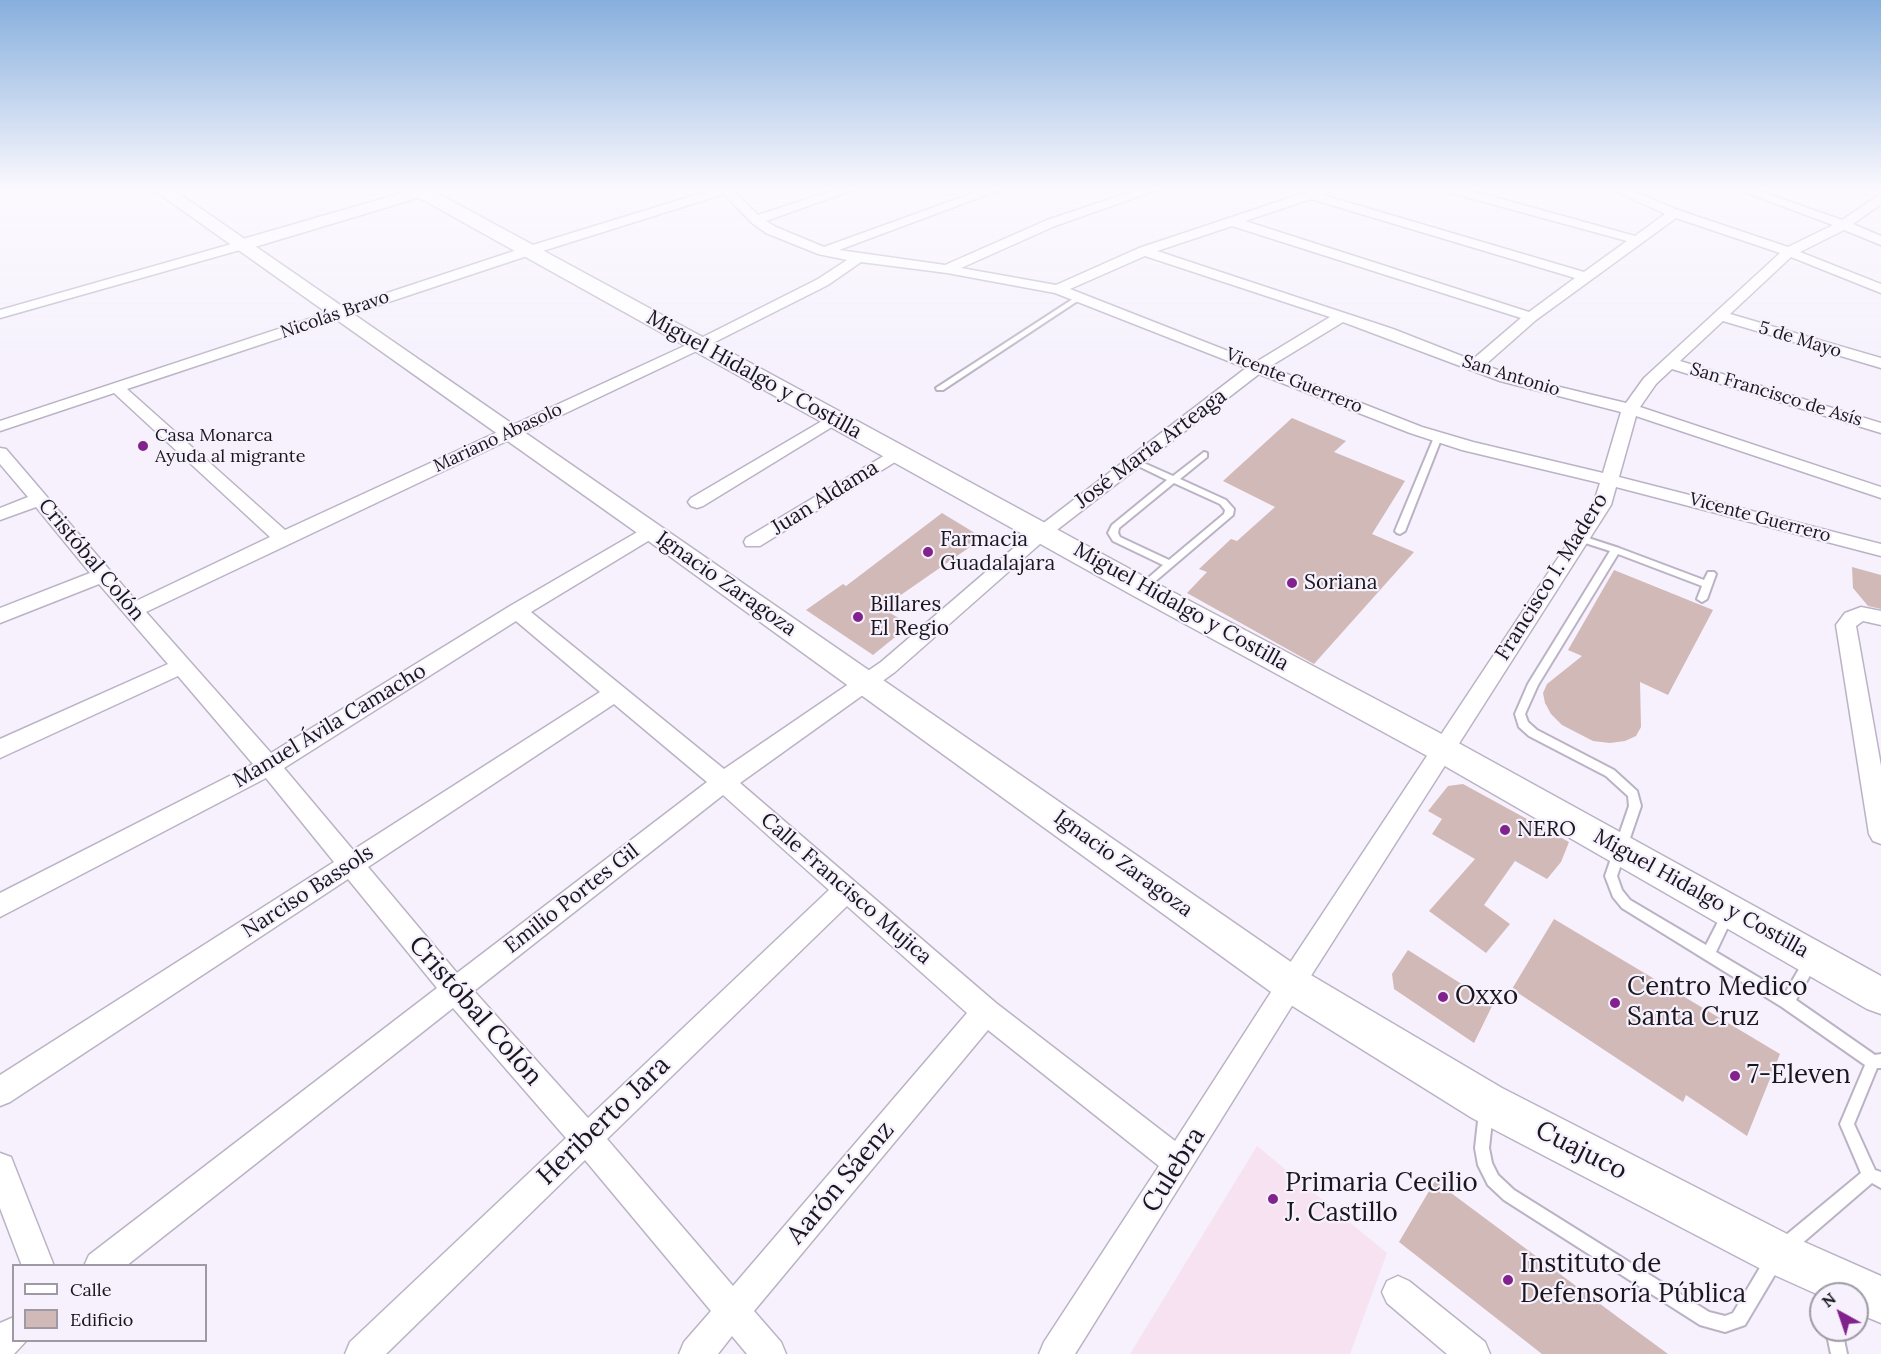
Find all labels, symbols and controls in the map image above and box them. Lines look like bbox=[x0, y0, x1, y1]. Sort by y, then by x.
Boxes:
street label: Nicolás Bravo bbox=[278, 286, 392, 344]
street label: Miguel Hidalgo y Costilla bbox=[642, 305, 866, 445]
street label: 5 de Mayo bbox=[1756, 317, 1844, 363]
street label: Vicente Guerrero bbox=[1222, 344, 1366, 418]
street label: San Antonio bbox=[1459, 351, 1563, 401]
street label: San Francisco de Asís bbox=[1687, 359, 1865, 431]
street label: José María Arteaga bbox=[1070, 384, 1232, 514]
street label: Mariano Abasolo bbox=[430, 399, 566, 477]
place label: Casa Monarca Ayuda al migrante bbox=[155, 425, 305, 468]
marker: Casa Monarca Ayuda al migrante bbox=[136, 439, 150, 453]
street label: Juan Aldama bbox=[767, 455, 883, 541]
street label: Francisco I. Madero bbox=[1490, 489, 1614, 665]
street label: Vicente Guerrero bbox=[1687, 489, 1833, 547]
street label: Cristóbal Colón bbox=[33, 494, 149, 626]
street label: Ignacio Zaragoza bbox=[651, 526, 801, 642]
place label: Farmacia Guadalajara bbox=[940, 527, 1055, 577]
street label: Miguel Hidalgo y Costilla bbox=[1069, 537, 1293, 677]
marker: Farmacia Guadalajara bbox=[921, 545, 935, 559]
place label: Soriana bbox=[1304, 570, 1378, 596]
marker: Soriana bbox=[1285, 576, 1299, 590]
place label: Billares El Regio bbox=[870, 592, 949, 642]
marker: Billares El Regio bbox=[851, 610, 865, 624]
street label: Manuel Ávila Camacho bbox=[229, 658, 431, 794]
street label: Ignacio Zaragoza bbox=[1049, 805, 1197, 923]
street label: Calle Francisco Mujica bbox=[755, 808, 937, 970]
place label: NERO bbox=[1517, 817, 1576, 843]
marker: NERO bbox=[1498, 823, 1512, 837]
street label: Miguel Hidalgo y Costilla bbox=[1589, 824, 1813, 964]
street label: Emilio Portes Gil bbox=[500, 839, 644, 959]
street label: Narciso Bassols bbox=[238, 840, 378, 944]
street label: Cristóbal Colón bbox=[402, 930, 548, 1092]
place label: Centro Medico Santa Cruz bbox=[1627, 972, 1807, 1034]
place label: Oxxo bbox=[1455, 981, 1518, 1013]
marker: Oxxo bbox=[1436, 990, 1450, 1004]
marker: Centro Medico Santa Cruz bbox=[1608, 996, 1622, 1010]
street label: Heriberto Jara bbox=[531, 1050, 677, 1192]
place label: 7-Eleven bbox=[1747, 1060, 1851, 1092]
marker: 7-Eleven bbox=[1728, 1069, 1742, 1083]
street label: Aarón Sáenz bbox=[781, 1115, 901, 1251]
street label: Cuajuco bbox=[1530, 1115, 1632, 1187]
street label: Culebra bbox=[1136, 1122, 1212, 1218]
place label: Primaria Cecilio J. Castillo bbox=[1285, 1168, 1478, 1230]
marker: Primaria Cecilio J. Castillo bbox=[1266, 1192, 1280, 1206]
place label: Instituto de Defensoría Pública bbox=[1520, 1249, 1746, 1310]
legend bbox=[12, 1264, 207, 1342]
marker: Instituto de Defensoría Pública bbox=[1501, 1273, 1515, 1287]
text: Calle bbox=[70, 1278, 111, 1301]
north arrow bbox=[1809, 1282, 1869, 1342]
text: N bbox=[1818, 1288, 1840, 1311]
text: Edificio bbox=[70, 1308, 133, 1331]

